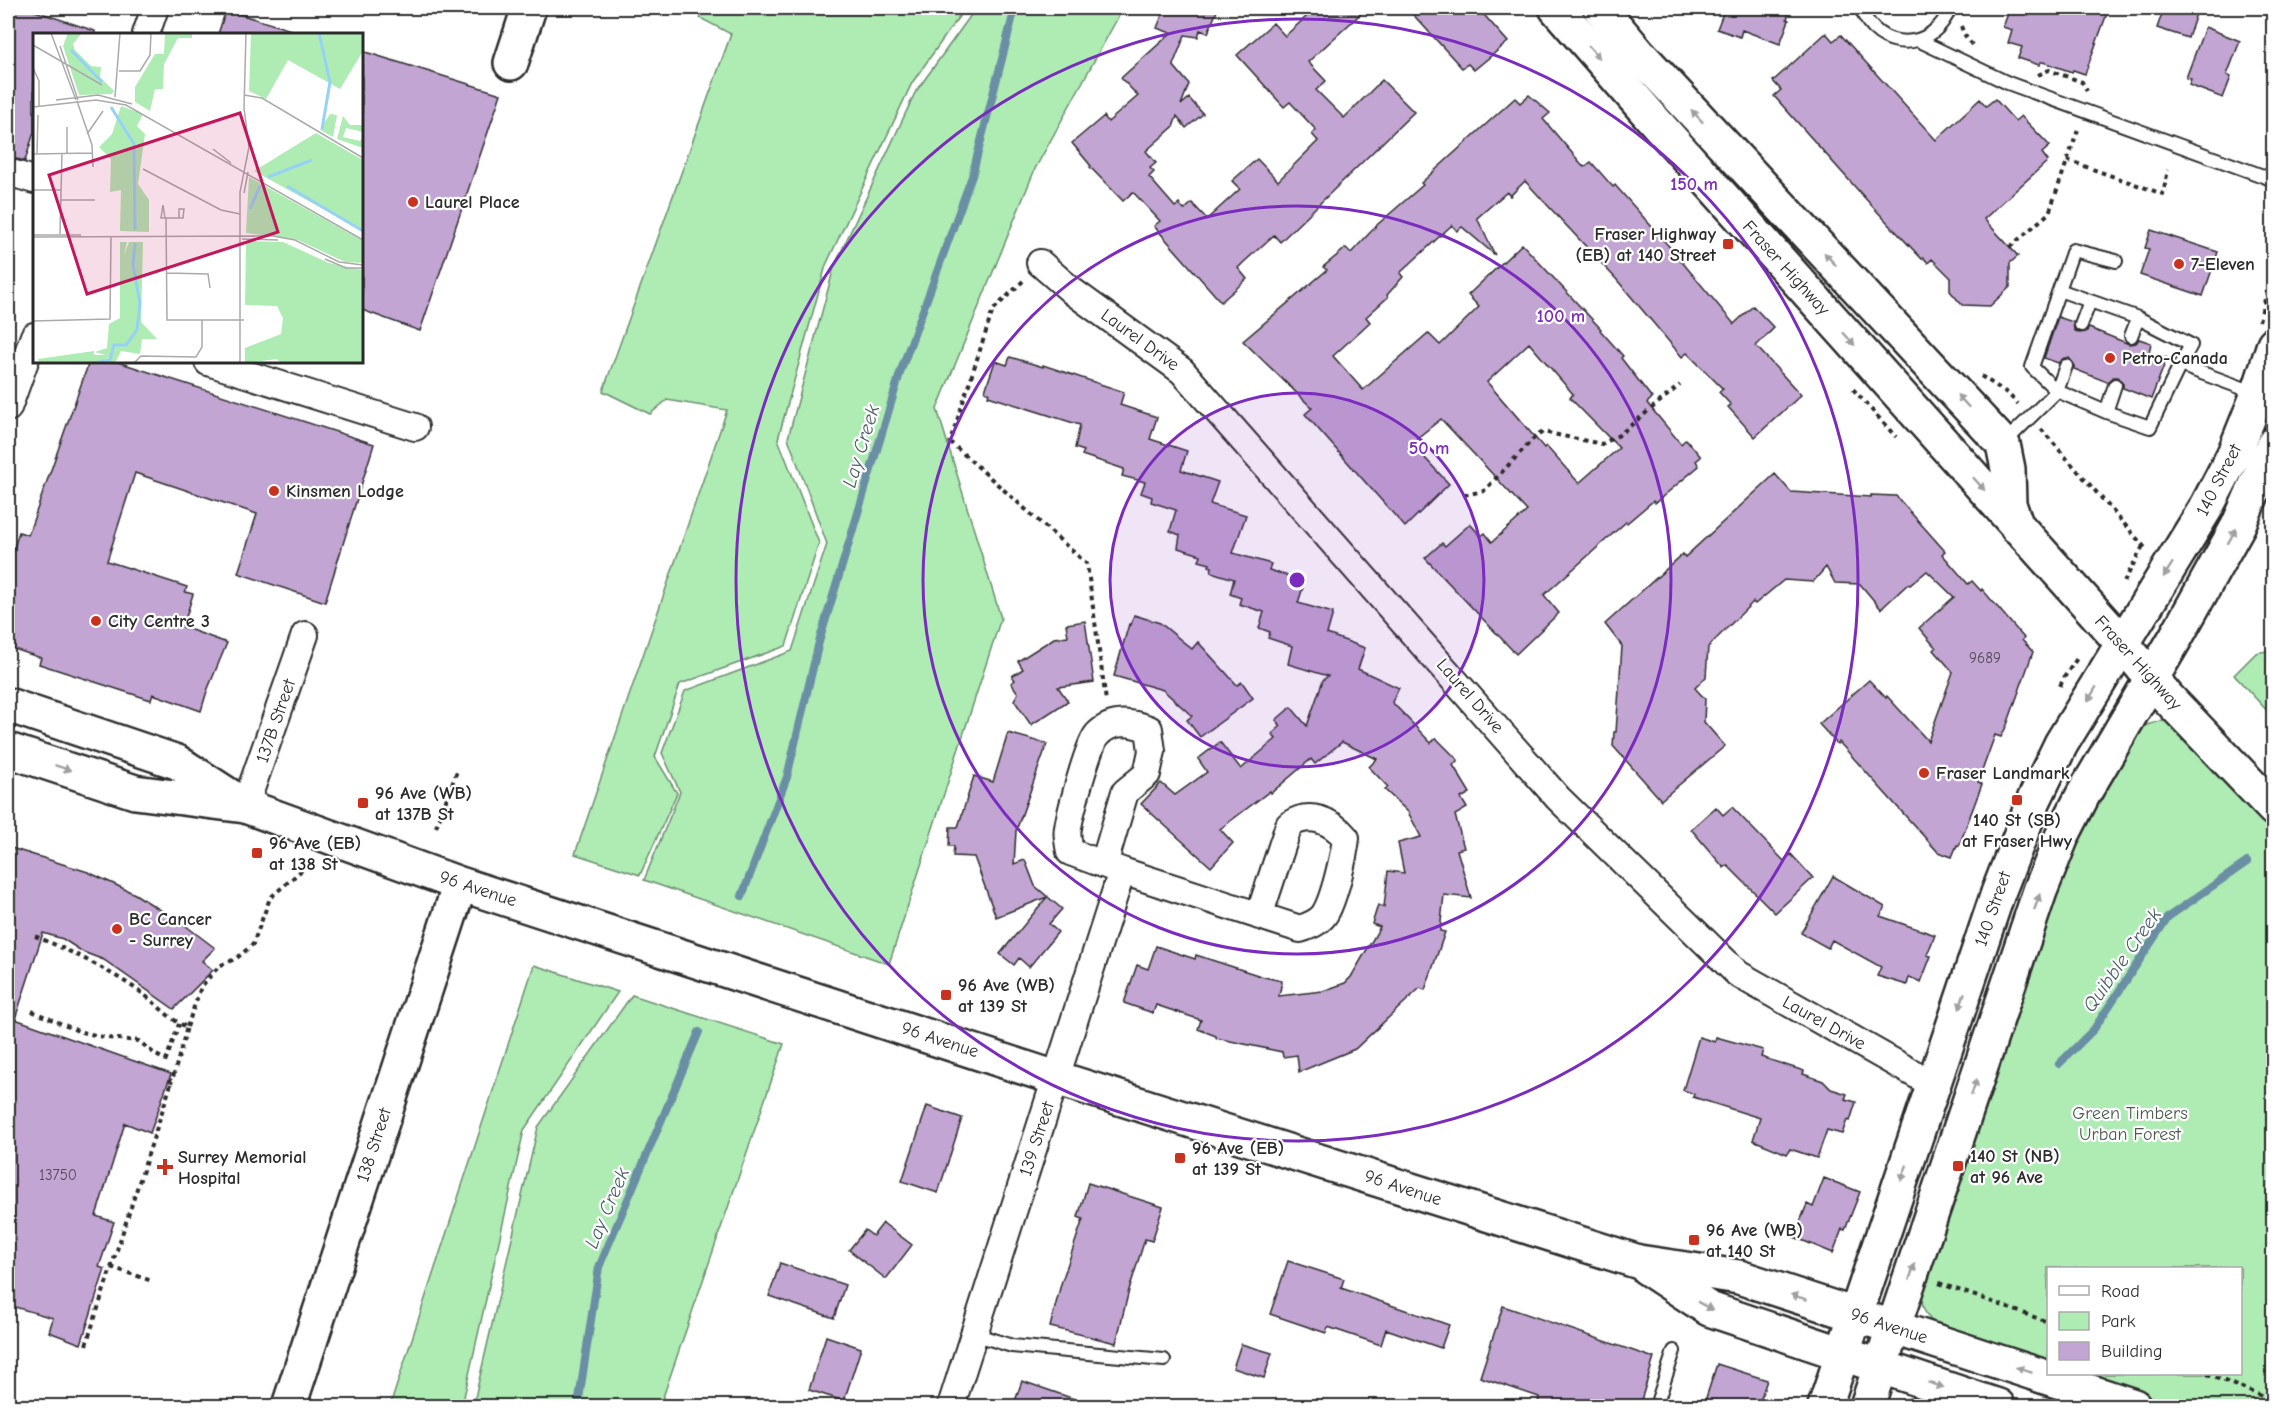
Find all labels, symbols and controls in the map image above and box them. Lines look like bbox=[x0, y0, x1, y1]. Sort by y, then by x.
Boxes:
inset map bbox=[33, 33, 363, 363]
one-way arrow bbox=[1587, 44, 1600, 59]
one-way arrow bbox=[1691, 109, 1704, 124]
text: 150 m bbox=[1670, 174, 1718, 195]
place label: Laurel Place bbox=[425, 192, 520, 213]
marker: Laurel Place bbox=[406, 195, 420, 209]
street label: Fraser Highway bbox=[1738, 216, 1835, 320]
place label: Fraser Highway (EB) at 140 Street bbox=[1576, 224, 1717, 266]
marker: Fraser Highway (EB) at 140 Street bbox=[1721, 237, 1735, 251]
one-way arrow bbox=[1823, 251, 1837, 266]
place label: 7-Eleven bbox=[2191, 254, 2255, 275]
marker: 7-Eleven bbox=[2172, 257, 2186, 271]
street label: Laurel Drive bbox=[1097, 305, 1183, 375]
text: 100 m bbox=[1537, 306, 1585, 327]
one-way arrow bbox=[1842, 331, 1855, 346]
place label: Petro-Canada bbox=[2122, 348, 2228, 369]
marker: Petro-Canada bbox=[2103, 351, 2117, 365]
one-way arrow bbox=[1956, 394, 1970, 409]
water label: Lay Creek bbox=[838, 402, 885, 490]
text: 50 m bbox=[1409, 438, 1449, 459]
street label: 140 Street bbox=[2192, 440, 2246, 519]
one-way arrow bbox=[1972, 476, 1985, 491]
place label: Kinsmen Lodge bbox=[286, 481, 404, 502]
marker: Kinsmen Lodge bbox=[267, 484, 281, 498]
one-way arrow bbox=[2227, 528, 2238, 544]
one-way arrow bbox=[2163, 561, 2174, 578]
centre of rings bbox=[1287, 570, 1307, 590]
place label: City Centre 3 bbox=[108, 611, 210, 632]
street label: Fraser Highway bbox=[2090, 611, 2187, 715]
marker: City Centre 3 bbox=[89, 614, 103, 628]
house number: 9689 bbox=[1969, 649, 2001, 667]
street label: Laurel Drive bbox=[1432, 655, 1508, 737]
street label: 137B Street bbox=[252, 676, 300, 766]
one-way arrow bbox=[2087, 686, 2098, 702]
place label: Fraser Landmark bbox=[1936, 763, 2070, 784]
one-way arrow bbox=[54, 764, 72, 773]
marker: Fraser Landmark bbox=[1917, 766, 1931, 780]
place label: 96 Ave (WB) at 137B St bbox=[375, 783, 472, 825]
marker: 140 St (SB) at Fraser Hwy bbox=[2010, 793, 2024, 807]
marker: 96 Ave (WB) at 137B St bbox=[356, 796, 370, 810]
place label: 140 St (SB) at Fraser Hwy bbox=[1962, 810, 2073, 852]
place label: 96 Ave (EB) at 138 St bbox=[269, 833, 361, 875]
marker: 96 Ave (EB) at 138 St bbox=[250, 846, 264, 860]
street label: 96 Avenue bbox=[437, 867, 519, 911]
street label: 140 Street bbox=[1970, 868, 2016, 949]
one-way arrow bbox=[2032, 893, 2042, 911]
water label: Quibble Creek bbox=[2078, 904, 2166, 1016]
place label: BC Cancer - Surrey bbox=[129, 909, 212, 951]
marker: BC Cancer - Surrey bbox=[110, 922, 124, 936]
place label: 96 Ave (WB) at 139 St bbox=[958, 975, 1055, 1017]
marker: 96 Ave (WB) at 139 St bbox=[939, 988, 953, 1002]
street label: Laurel Drive bbox=[1779, 992, 1869, 1054]
one-way arrow bbox=[1957, 992, 1966, 1010]
street label: 96 Avenue bbox=[899, 1018, 981, 1062]
one-way arrow bbox=[1970, 1078, 1980, 1096]
street label: 139 Street bbox=[1015, 1098, 1059, 1179]
park label: Green Timbers Urban Forest bbox=[2072, 1103, 2188, 1145]
street label: 138 Street bbox=[352, 1105, 396, 1185]
place label: 96 Ave (EB) at 139 St bbox=[1192, 1138, 1284, 1180]
place label: 140 St (NB) at 96 Ave bbox=[1970, 1146, 2060, 1188]
place label: Surrey Memorial Hospital bbox=[178, 1147, 307, 1189]
marker: 96 Ave (EB) at 139 St bbox=[1173, 1151, 1187, 1165]
marker: Surrey Memorial Hospital bbox=[156, 1158, 174, 1176]
marker: 140 St (NB) at 96 Ave bbox=[1951, 1159, 1965, 1173]
water label: Lay Creek bbox=[580, 1164, 634, 1252]
one-way arrow bbox=[1899, 1164, 1909, 1182]
house number: 13750 bbox=[39, 1166, 77, 1184]
street label: 96 Avenue bbox=[1362, 1166, 1444, 1210]
place label: 96 Ave (WB) at 140 St bbox=[1706, 1220, 1803, 1262]
marker: 96 Ave (WB) at 140 St bbox=[1687, 1233, 1701, 1247]
one-way arrow bbox=[1908, 1263, 1917, 1281]
legend bbox=[2047, 1267, 2242, 1375]
text: Road bbox=[2101, 1281, 2140, 1302]
one-way arrow bbox=[1790, 1291, 1808, 1301]
one-way arrow bbox=[1697, 1301, 1714, 1311]
street label: 96 Avenue bbox=[1848, 1304, 1930, 1348]
text: Park bbox=[2101, 1311, 2136, 1332]
text: Building bbox=[2101, 1341, 2163, 1362]
one-way arrow bbox=[2015, 1364, 2033, 1374]
one-way arrow bbox=[1927, 1381, 1945, 1391]

